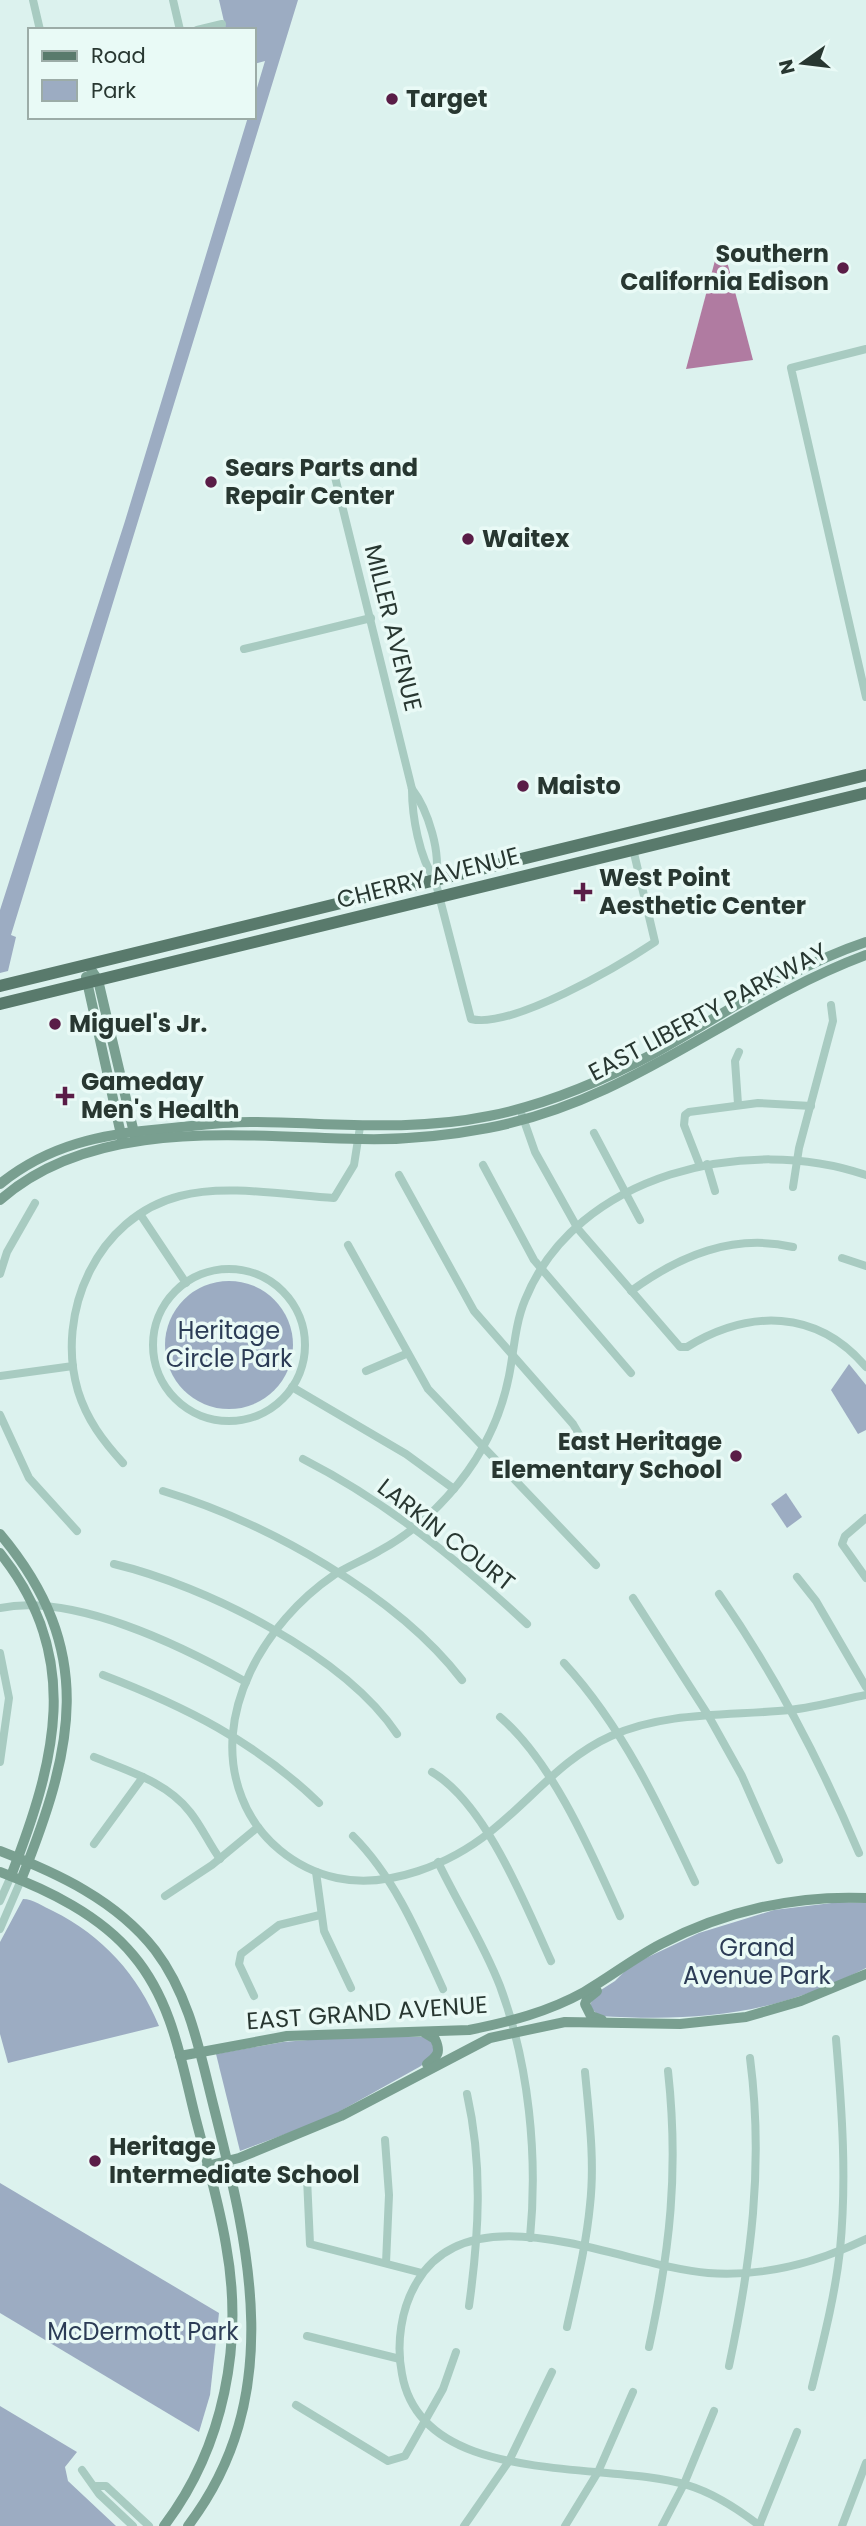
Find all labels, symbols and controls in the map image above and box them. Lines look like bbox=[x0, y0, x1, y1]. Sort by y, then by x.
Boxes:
legend bbox=[28, 28, 256, 119]
north arrow bbox=[768, 28, 838, 98]
text: Road bbox=[91, 41, 146, 70]
text: N bbox=[772, 57, 802, 77]
text: Park bbox=[91, 76, 136, 105]
place label: Target bbox=[406, 82, 488, 115]
marker: Target bbox=[384, 91, 400, 107]
place label: Southern California Edison bbox=[620, 237, 829, 298]
marker: Southern California Edison bbox=[835, 260, 851, 276]
place label: Sears Parts and Repair Center bbox=[225, 451, 418, 512]
marker: Sears Parts and Repair Center bbox=[203, 474, 219, 490]
place label: Waitex bbox=[482, 522, 570, 555]
marker: Waitex bbox=[460, 531, 476, 547]
street label: MILLER AVENUE bbox=[357, 541, 430, 715]
place label: Maisto bbox=[537, 769, 621, 802]
marker: Maisto bbox=[515, 778, 531, 794]
street label: CHERRY AVENUE bbox=[333, 839, 523, 916]
place label: West Point Aesthetic Center bbox=[599, 861, 806, 922]
marker: West Point Aesthetic Center bbox=[573, 882, 593, 902]
street label: EAST LIBERTY PARKWAY bbox=[583, 935, 833, 1089]
place label: Miguel's Jr. bbox=[69, 1007, 207, 1040]
marker: Miguel's Jr. bbox=[47, 1016, 63, 1032]
place label: Gameday Men's Health bbox=[81, 1065, 239, 1126]
marker: Gameday Men's Health bbox=[55, 1086, 75, 1106]
park label: Heritage Circle Park bbox=[166, 1314, 293, 1375]
place label: East Heritage Elementary School bbox=[491, 1425, 722, 1486]
marker: East Heritage Elementary School bbox=[728, 1448, 744, 1464]
street label: LARKIN COURT bbox=[371, 1471, 522, 1599]
park label: Grand Avenue Park bbox=[683, 1931, 832, 1992]
street label: EAST GRAND AVENUE bbox=[245, 1988, 489, 2037]
place label: Heritage Intermediate School bbox=[109, 2130, 360, 2191]
marker: Heritage Intermediate School bbox=[87, 2153, 103, 2169]
park label: McDermott Park bbox=[47, 2315, 239, 2348]

